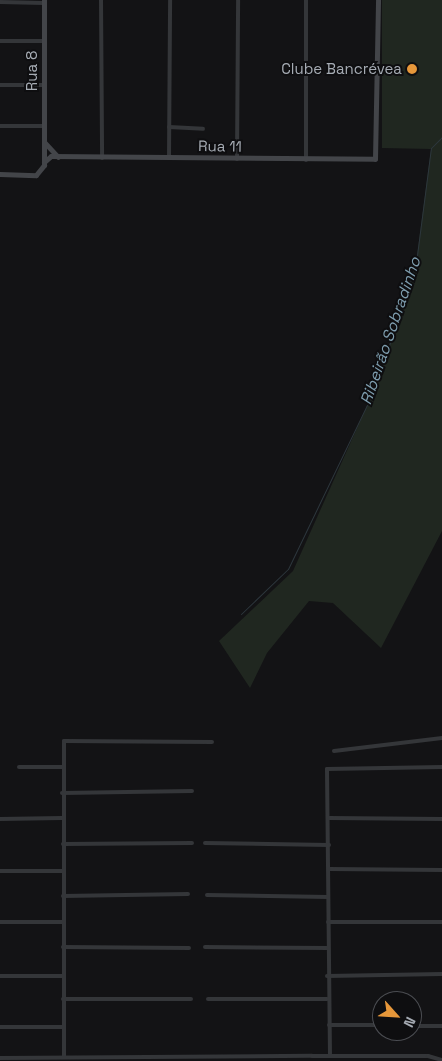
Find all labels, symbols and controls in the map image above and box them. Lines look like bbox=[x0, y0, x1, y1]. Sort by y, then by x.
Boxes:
street label: Rua 8 bbox=[23, 51, 41, 91]
place label: Clube Bancrévea bbox=[281, 60, 402, 78]
marker: Clube Bancrévea bbox=[406, 63, 418, 75]
street label: Rua 11 bbox=[198, 137, 242, 155]
water label: Ribeirão Sobradinho bbox=[357, 255, 425, 407]
north arrow bbox=[372, 991, 422, 1041]
text: N bbox=[399, 1014, 420, 1030]

